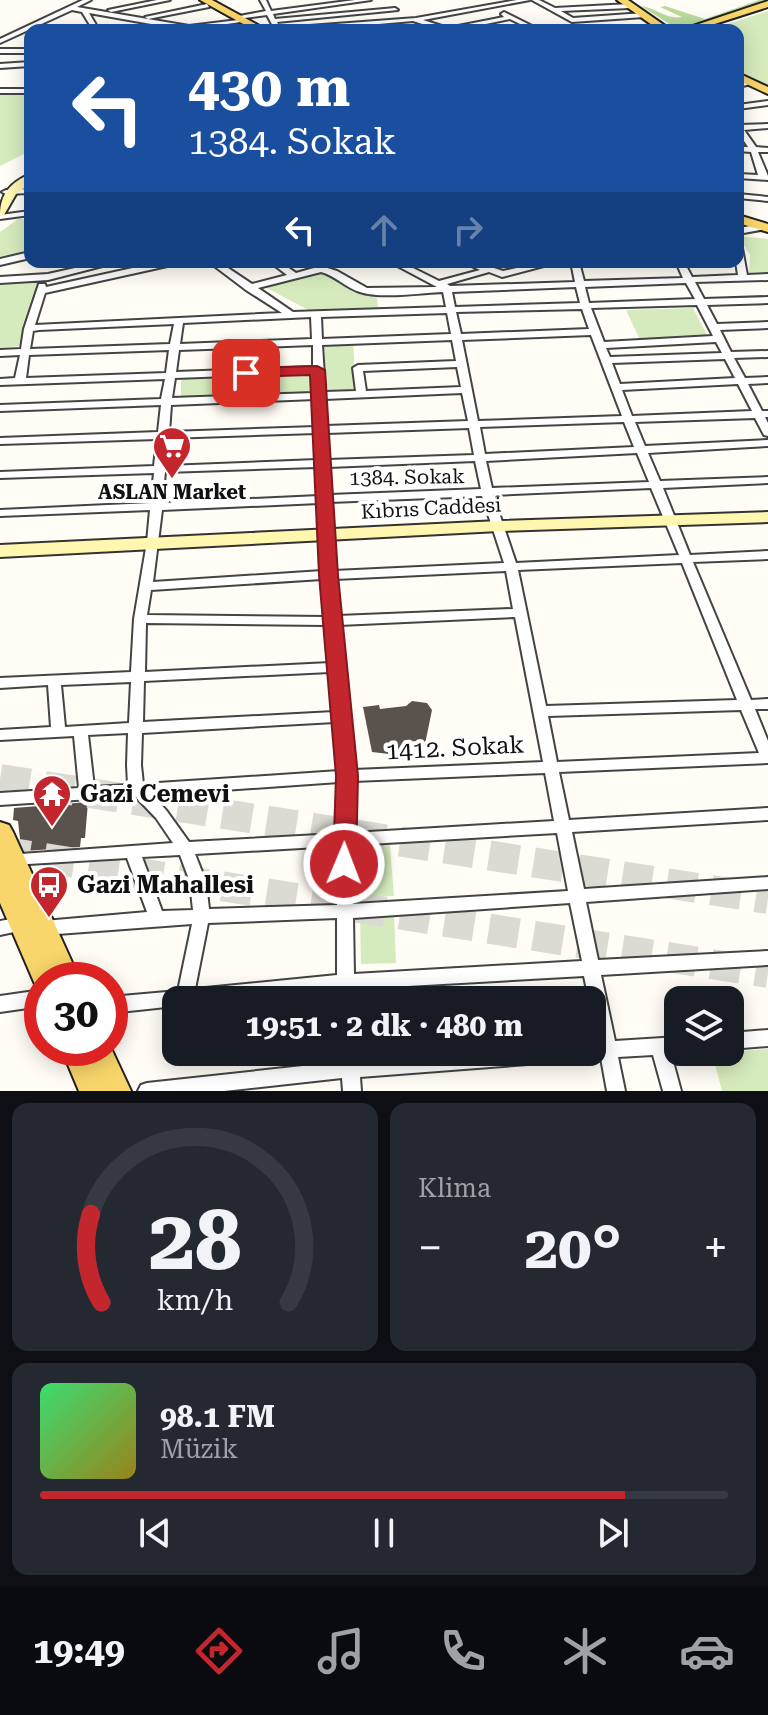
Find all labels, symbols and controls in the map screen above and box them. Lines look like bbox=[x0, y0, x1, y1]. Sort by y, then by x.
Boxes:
text: 430 m bbox=[188, 54, 350, 120]
icon: left bbox=[56, 56, 160, 160]
text: 1384. Sokak bbox=[188, 121, 396, 163]
icon: left bbox=[278, 208, 322, 252]
icon: ahead bbox=[362, 208, 406, 252]
icon: right bbox=[446, 208, 490, 252]
pin bbox=[212, 339, 280, 407]
icon: arrive bbox=[224, 351, 268, 395]
supermarket icon: ASLAN Market bbox=[151, 425, 193, 480]
street label: 1384. Sokak bbox=[349, 464, 465, 490]
place label: ASLAN Market bbox=[98, 480, 246, 504]
street label: Kıbrıs Caddesi bbox=[360, 492, 502, 524]
street label: 1412. Sokak bbox=[385, 730, 525, 766]
temple icon: Gazi Cemevi bbox=[31, 773, 73, 828]
place label: Gazi Cemevi bbox=[80, 780, 230, 808]
position arrow bbox=[302, 822, 386, 906]
bus stop icon: Gazi Mahallesi bbox=[28, 864, 70, 919]
place label: Gazi Mahallesi bbox=[77, 871, 254, 899]
speed limit sign: 30 bbox=[24, 962, 128, 1066]
map controls bbox=[664, 986, 744, 1066]
button: layers bbox=[664, 986, 744, 1066]
text: 19:51 · 2 dk · 480 m bbox=[245, 1008, 523, 1043]
text: Klima bbox=[418, 1173, 491, 1203]
text: 28 bbox=[148, 1192, 242, 1289]
text: 20° bbox=[524, 1212, 622, 1283]
text: − bbox=[418, 1222, 443, 1274]
text: + bbox=[703, 1222, 728, 1274]
text: km/h bbox=[157, 1283, 233, 1317]
text: 98.1 FM bbox=[160, 1399, 275, 1434]
text: Müzik bbox=[160, 1434, 238, 1464]
icon: previous bbox=[133, 1511, 177, 1555]
icon: pause bbox=[362, 1511, 406, 1555]
icon: next bbox=[591, 1511, 635, 1555]
icon: directions bbox=[191, 1623, 247, 1679]
icon: music bbox=[313, 1623, 369, 1679]
icon: phone bbox=[435, 1623, 491, 1679]
icon: climate bbox=[557, 1623, 613, 1679]
icon: car bbox=[679, 1623, 735, 1679]
text: 19:49 bbox=[33, 1630, 125, 1672]

